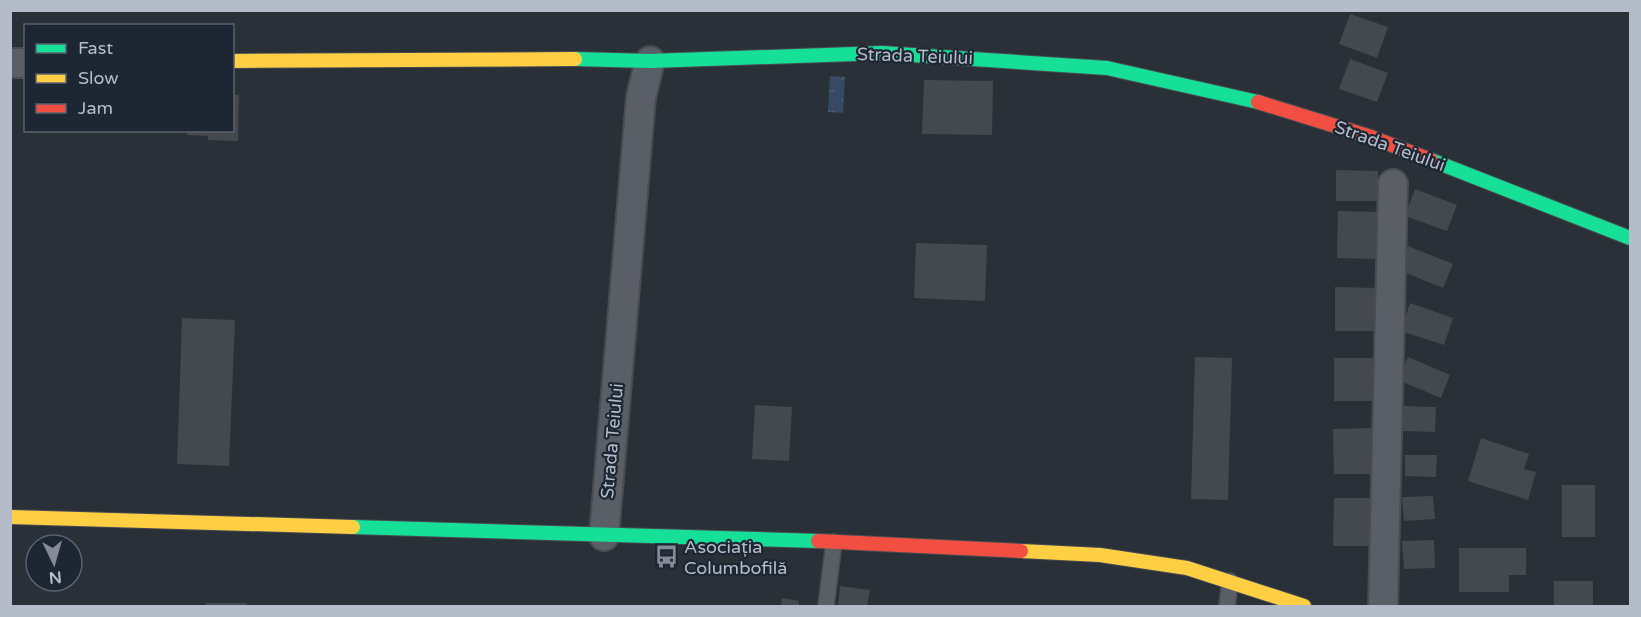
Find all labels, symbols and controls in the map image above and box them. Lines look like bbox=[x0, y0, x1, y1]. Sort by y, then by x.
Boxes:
legend bbox=[24, 24, 234, 132]
text: Fast bbox=[78, 37, 113, 59]
street label: Strada Teiului bbox=[857, 43, 973, 69]
text: Slow bbox=[78, 67, 119, 89]
text: Jam bbox=[78, 97, 113, 119]
street label: Strada Teiului bbox=[1332, 116, 1448, 176]
street label: Strada Teiului bbox=[596, 382, 628, 500]
north arrow bbox=[24, 533, 84, 593]
place label: Asociația Columbofilă bbox=[684, 536, 787, 579]
bus stop icon: Asociația Columbofilă bbox=[653, 544, 679, 570]
text: N bbox=[48, 566, 62, 587]

